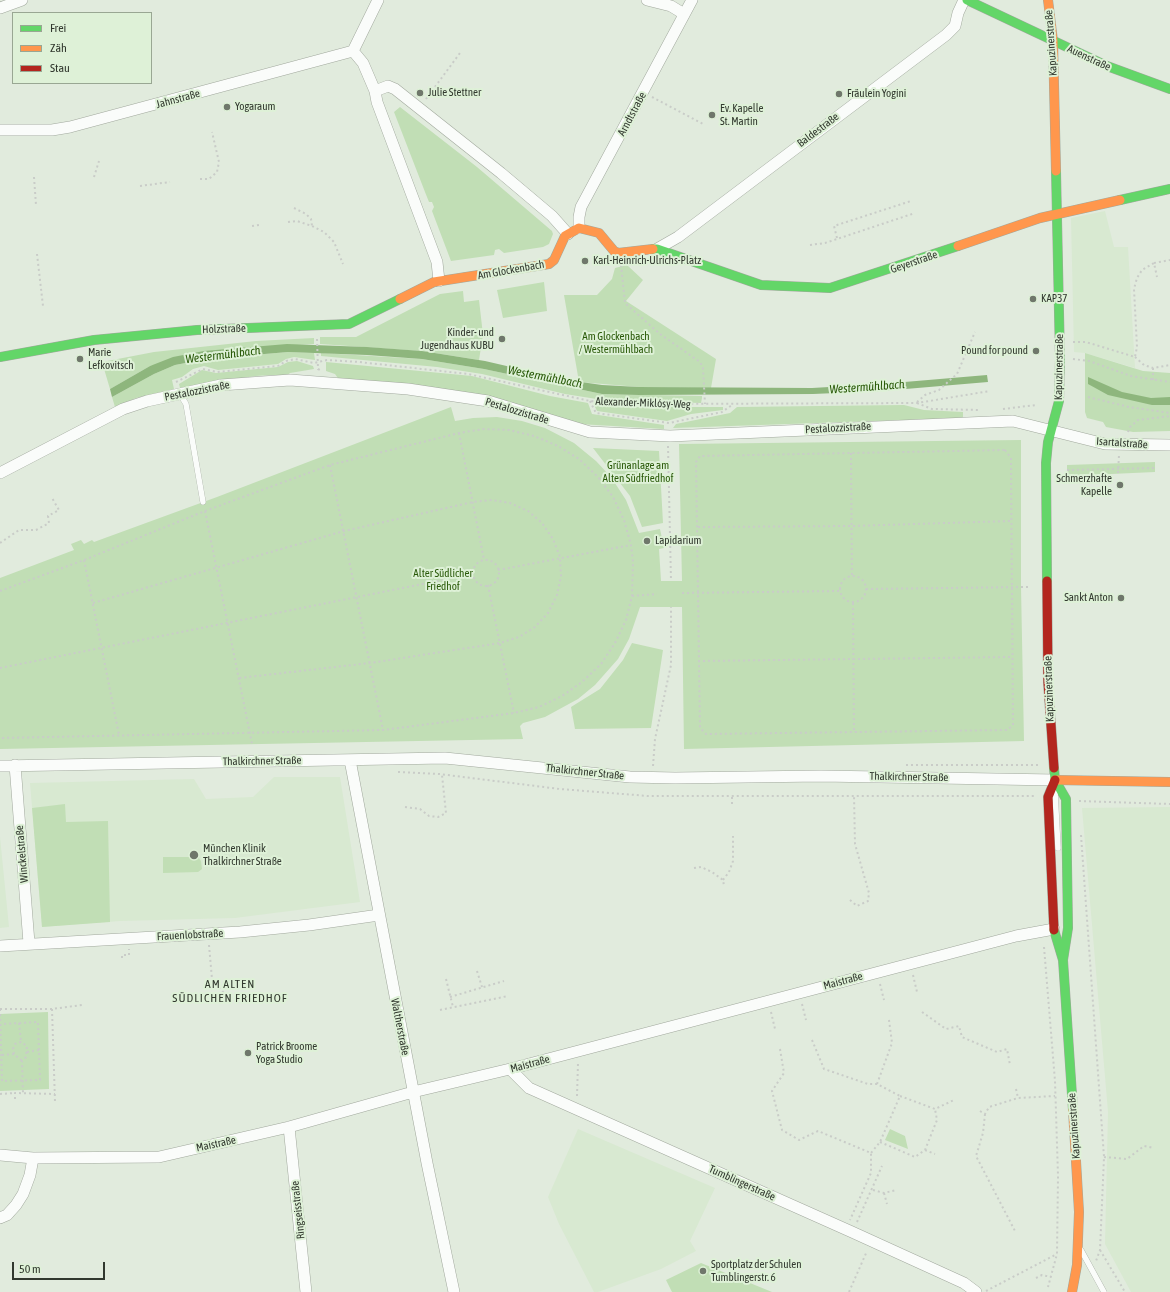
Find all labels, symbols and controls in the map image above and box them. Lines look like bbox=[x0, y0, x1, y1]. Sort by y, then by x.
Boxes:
street label: Kapuzinerstraße bbox=[1042, 10, 1060, 76]
legend bbox=[12, 12, 152, 84]
text: Frei bbox=[50, 21, 66, 35]
text: Zäh bbox=[50, 41, 67, 55]
street label: Auenstraße bbox=[1065, 42, 1113, 74]
text: Stau bbox=[50, 61, 70, 75]
place label: Julie Stettner bbox=[428, 86, 481, 100]
street label: Jahnstraße bbox=[155, 87, 201, 111]
place label: Fräulein Yogini bbox=[847, 87, 906, 101]
marker: Julie Stettner bbox=[415, 88, 425, 98]
marker: Fräulein Yogini bbox=[834, 89, 844, 99]
street label: Arndtstraße bbox=[615, 90, 649, 138]
place label: Yogaraum bbox=[235, 100, 275, 114]
marker: Yogaraum bbox=[222, 102, 232, 112]
place label: Ev. Kapelle St. Martin bbox=[720, 102, 764, 128]
marker: Ev. Kapelle St. Martin bbox=[707, 110, 717, 120]
street label: Baldestraße bbox=[795, 110, 841, 150]
street label: Geyerstraße bbox=[889, 248, 939, 276]
place label: Karl-Heinrich-Ulrichs-Platz bbox=[593, 254, 701, 268]
marker: Karl-Heinrich-Ulrichs-Platz bbox=[580, 256, 590, 266]
street label: Am Glockenbach bbox=[477, 258, 545, 282]
place label: KAP37 bbox=[1041, 292, 1068, 306]
marker: KAP37 bbox=[1028, 294, 1038, 304]
street label: Holzstraße bbox=[202, 322, 246, 336]
place label: Kinder- und Jugendhaus KUBU bbox=[420, 326, 494, 352]
park label: Am Glockenbach / Westermühlbach bbox=[579, 330, 653, 356]
marker: Kinder- und Jugendhaus KUBU bbox=[497, 334, 507, 344]
street label: Kapuzinerstraße bbox=[1052, 334, 1066, 400]
water label: Westermühlbach bbox=[185, 343, 261, 367]
place label: Pound for pound bbox=[961, 344, 1028, 358]
place label: Marie Lefkovitsch bbox=[88, 346, 133, 372]
marker: Pound for pound bbox=[1031, 346, 1041, 356]
marker: Marie Lefkovitsch bbox=[75, 354, 85, 364]
water label: Westermühlbach bbox=[507, 363, 583, 391]
water label: Westermühlbach bbox=[829, 377, 905, 397]
street label: Pestalozzistraße bbox=[163, 378, 231, 404]
street label: Pestalozzistraße bbox=[483, 395, 551, 427]
street label: Alexander-Miklósy-Weg bbox=[595, 395, 691, 411]
street label: Pestalozzistraße bbox=[805, 420, 871, 436]
street label: Isartalstraße bbox=[1096, 435, 1148, 451]
park label: Grünanlage am Alten Südfriedhof bbox=[603, 459, 673, 485]
place label: Schmerzhafte Kapelle bbox=[1056, 472, 1112, 498]
marker: Schmerzhafte Kapelle bbox=[1115, 480, 1125, 490]
place label: Lapidarium bbox=[655, 534, 701, 548]
marker: Lapidarium bbox=[642, 536, 652, 546]
park label: Alter Südlicher Friedhof bbox=[413, 567, 473, 593]
place label: Sankt Anton bbox=[1064, 591, 1113, 605]
marker: Sankt Anton bbox=[1116, 593, 1126, 603]
street label: Kapuzinerstraße bbox=[1041, 656, 1057, 722]
street label: Thalkirchner Straße bbox=[222, 754, 302, 768]
street label: Thalkirchner Straße bbox=[545, 761, 625, 783]
street label: Thalkirchner Straße bbox=[869, 770, 949, 784]
street label: Winckelstraße bbox=[13, 825, 31, 883]
place label: München Klinik Thalkirchner Straße bbox=[203, 842, 282, 868]
marker: München Klinik Thalkirchner Straße bbox=[188, 849, 200, 861]
street label: Frauenlobstraße bbox=[156, 927, 224, 943]
street label: Maistraße bbox=[822, 969, 864, 993]
district label: AM ALTEN SÜDLICHEN FRIEDHOF bbox=[172, 977, 288, 1005]
street label: Waltherstraße bbox=[388, 997, 412, 1057]
place label: Patrick Broome Yoga Studio bbox=[256, 1040, 317, 1066]
marker: Patrick Broome Yoga Studio bbox=[243, 1048, 253, 1058]
street label: Maistraße bbox=[509, 1052, 551, 1076]
street label: Kapuzinerstraße bbox=[1065, 1093, 1083, 1159]
street label: Maistraße bbox=[195, 1133, 237, 1155]
street label: Tumblingerstraße bbox=[707, 1162, 777, 1204]
street label: Ringseisstraße bbox=[288, 1180, 308, 1240]
scale bar bbox=[14, 1254, 107, 1280]
place label: Sportplatz der Schulen Tumblingerstr. 6 bbox=[711, 1258, 802, 1284]
text: 50 m bbox=[19, 1262, 41, 1276]
marker: Sportplatz der Schulen Tumblingerstr. 6 bbox=[698, 1266, 708, 1276]

